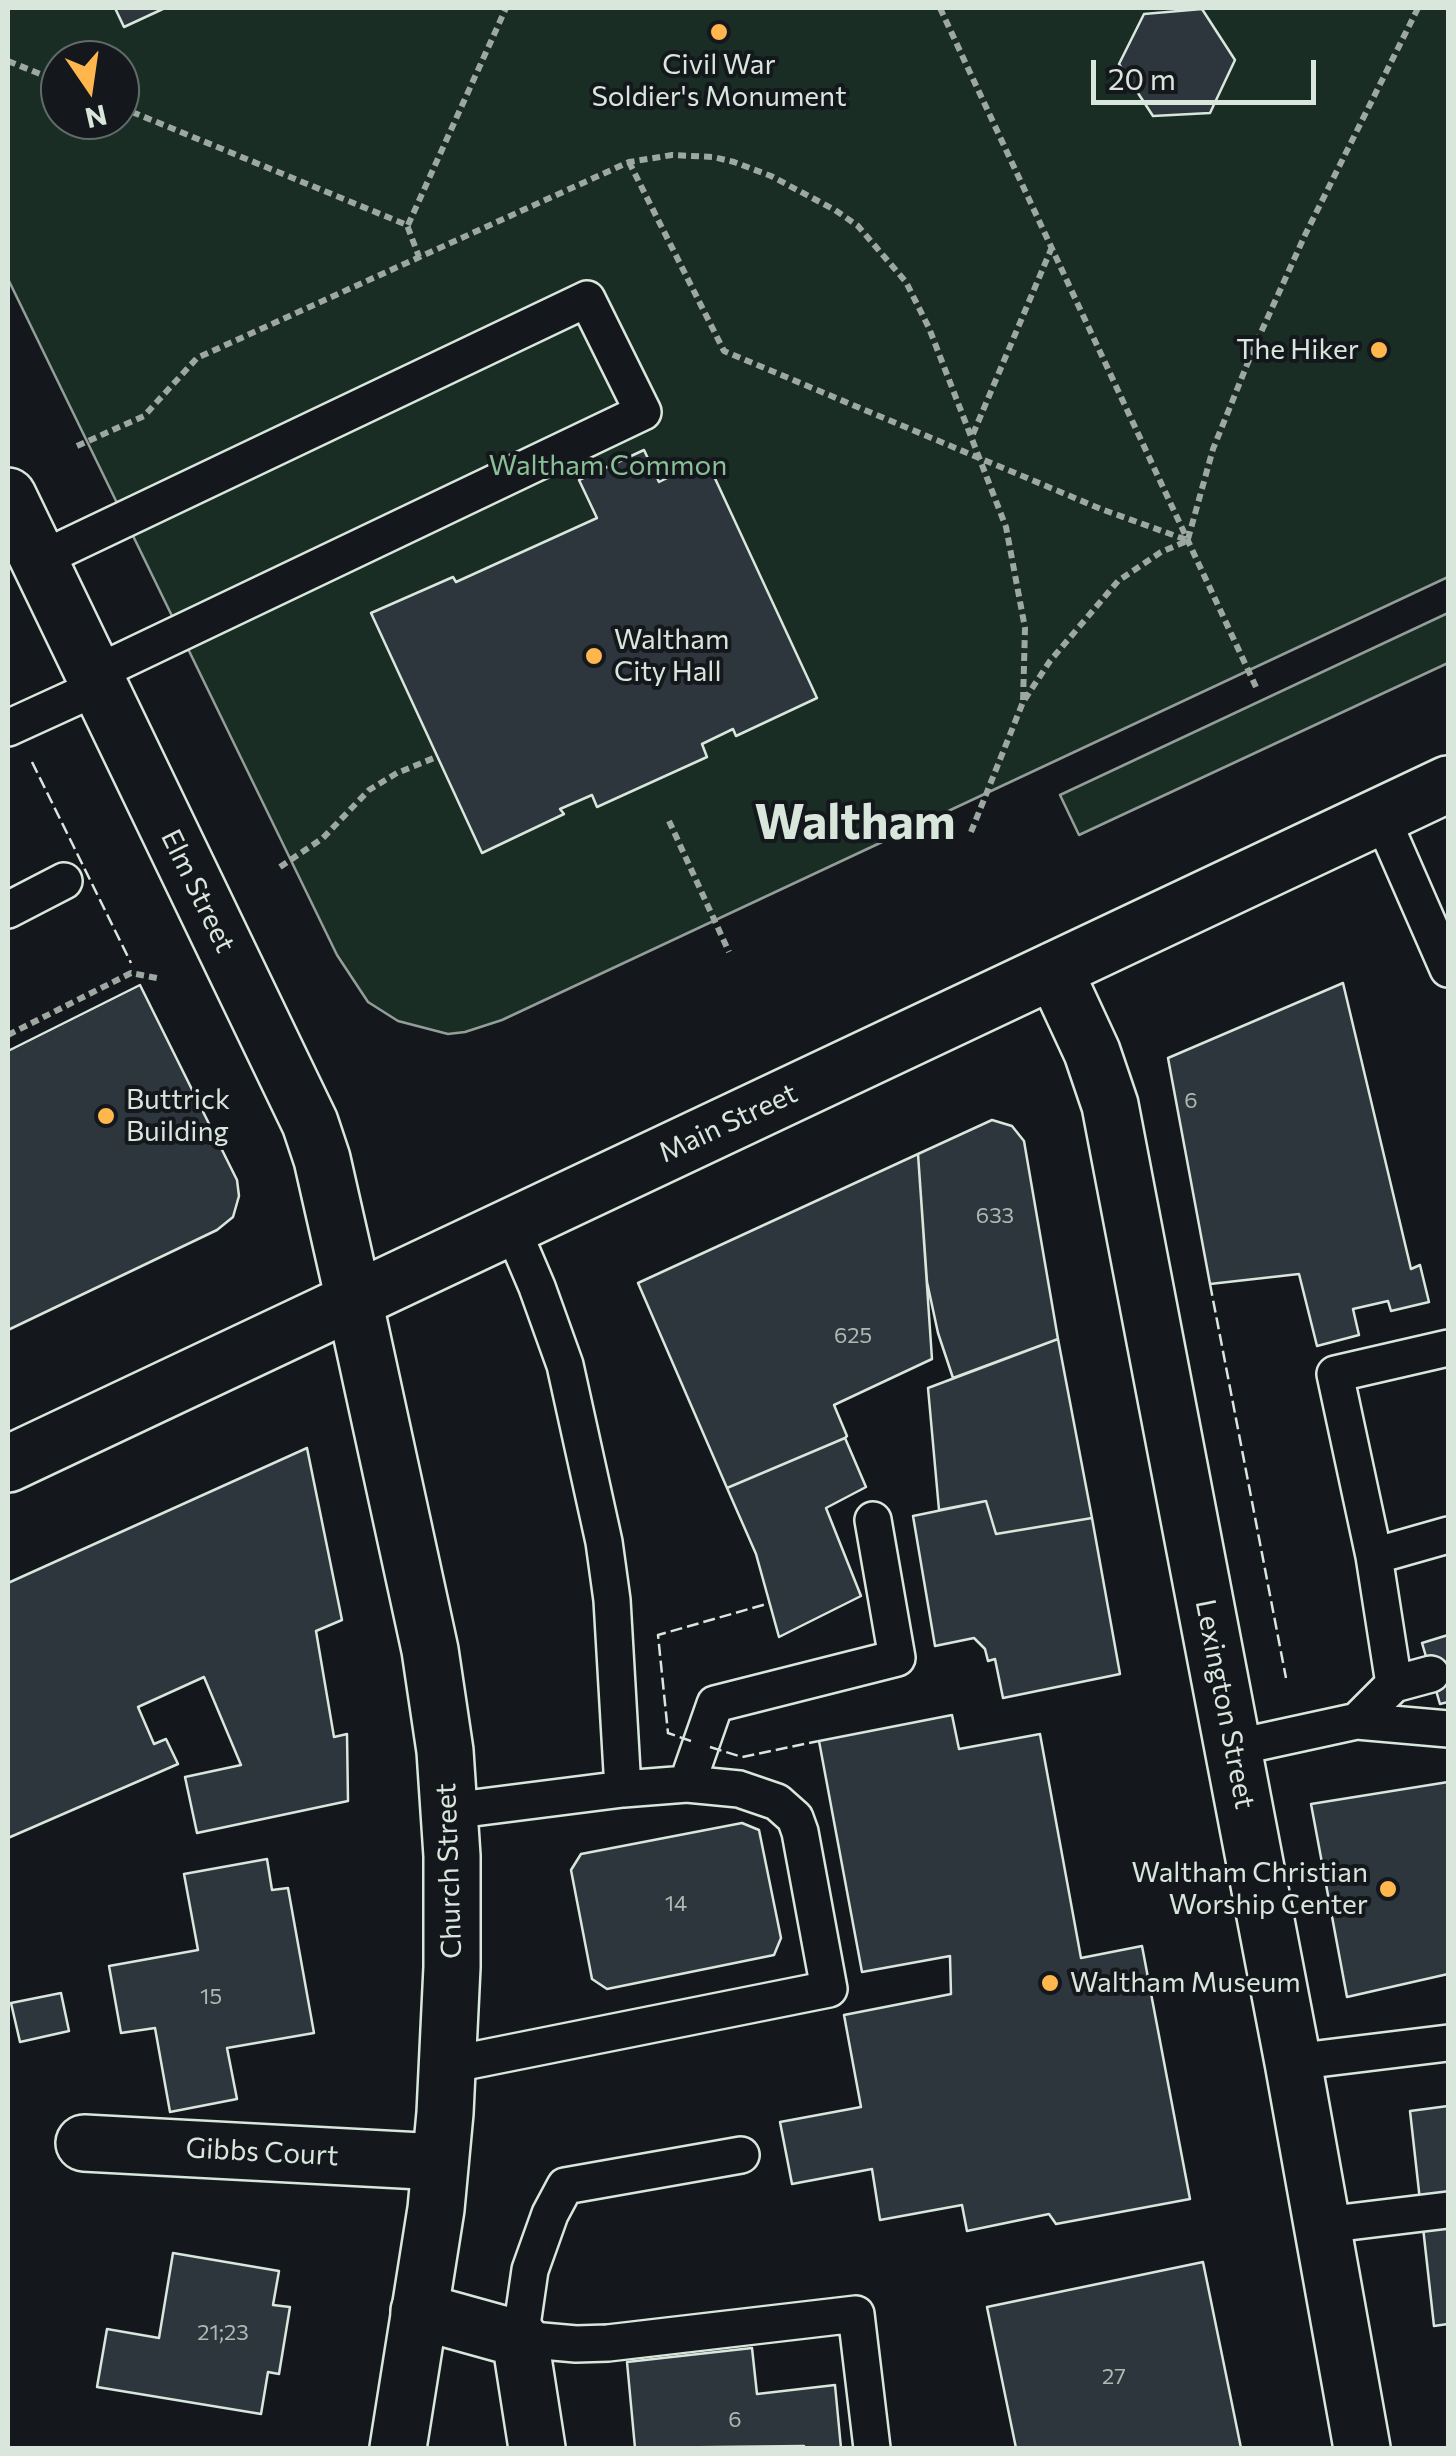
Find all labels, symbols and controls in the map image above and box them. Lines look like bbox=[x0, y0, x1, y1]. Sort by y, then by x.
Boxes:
marker: Civil War Soldier's Monument bbox=[708, 21, 730, 43]
north arrow bbox=[40, 40, 140, 140]
scale bar bbox=[1096, 40, 1321, 102]
place label: Civil War Soldier's Monument bbox=[591, 48, 847, 114]
text: 20 m bbox=[1108, 59, 1176, 96]
text: N bbox=[82, 98, 110, 136]
place label: The Hiker bbox=[1236, 333, 1359, 367]
marker: The Hiker bbox=[1368, 339, 1390, 361]
park label: Waltham Common bbox=[489, 449, 727, 483]
place label: Waltham City Hall bbox=[614, 623, 729, 689]
marker: Waltham City Hall bbox=[583, 645, 605, 667]
district label: Waltham bbox=[754, 794, 956, 852]
street label: Elm Street bbox=[154, 824, 242, 958]
street label: Main Street bbox=[653, 1076, 803, 1170]
place label: Buttrick Building bbox=[126, 1083, 230, 1149]
house number: 6 bbox=[1184, 1088, 1198, 1114]
marker: Buttrick Building bbox=[95, 1105, 117, 1127]
house number: 633 bbox=[976, 1203, 1014, 1229]
house number: 625 bbox=[834, 1323, 872, 1349]
street label: Lexington Street bbox=[1188, 1596, 1262, 1812]
street label: Church Street bbox=[429, 1782, 469, 1960]
place label: Waltham Christian Worship Center bbox=[1132, 1856, 1368, 1922]
marker: Waltham Christian Worship Center bbox=[1377, 1878, 1399, 1900]
house number: 14 bbox=[665, 1891, 687, 1917]
place label: Waltham Museum bbox=[1070, 1966, 1301, 2000]
marker: Waltham Museum bbox=[1039, 1972, 1061, 1994]
house number: 15 bbox=[200, 1984, 222, 2010]
street label: Gibbs Court bbox=[185, 2131, 339, 2173]
house number: 21;23 bbox=[197, 2320, 249, 2346]
house number: 27 bbox=[1102, 2364, 1126, 2390]
house number: 6 bbox=[728, 2407, 742, 2433]

